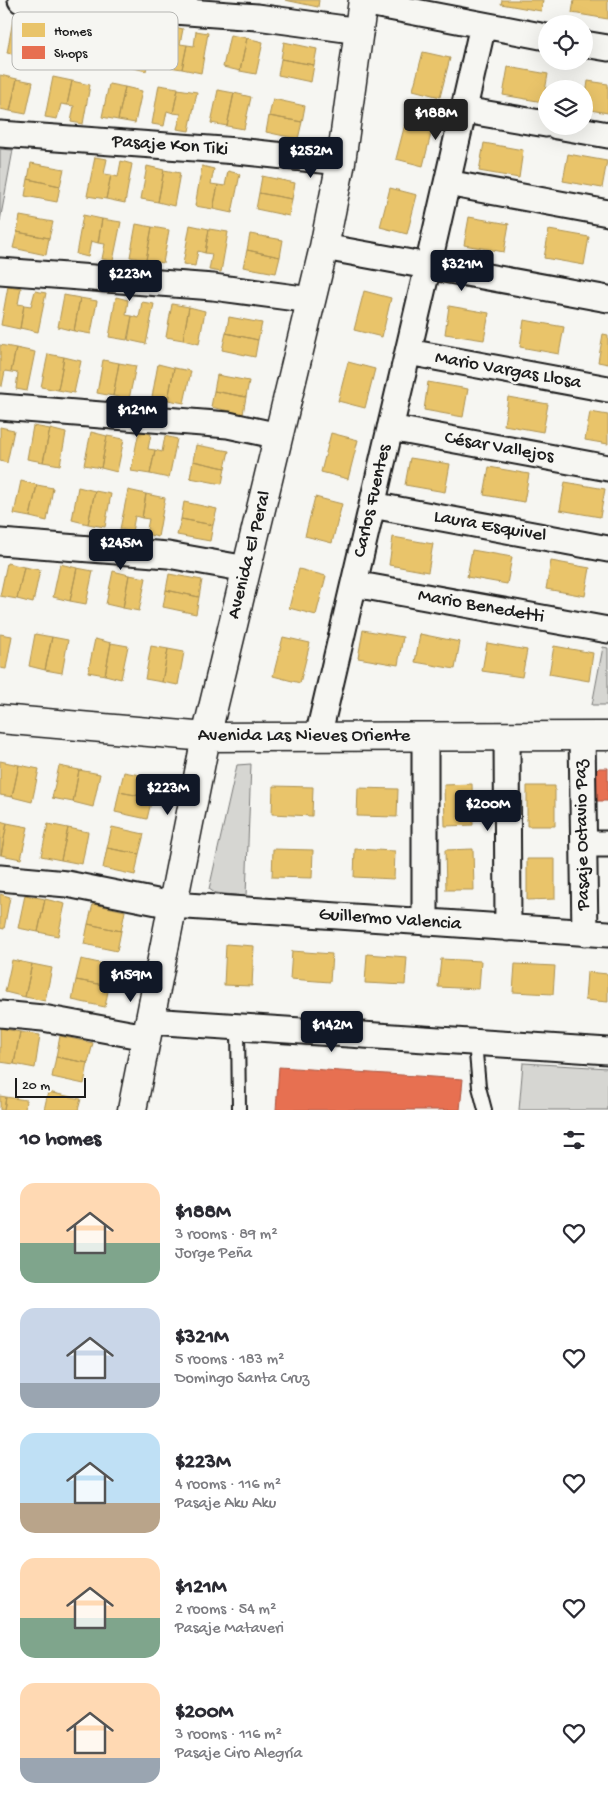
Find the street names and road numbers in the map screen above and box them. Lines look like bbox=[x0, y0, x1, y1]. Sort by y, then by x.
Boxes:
street label: Pasaje Kon Tiki bbox=[110, 130, 229, 162]
street label: Mario Vargas Llosa bbox=[433, 347, 584, 395]
street label: César Vallejos bbox=[443, 427, 556, 469]
street label: Carlos Fuentes bbox=[349, 441, 397, 560]
street label: Avenida El Peral bbox=[223, 489, 277, 621]
street label: Laura Esquivel bbox=[432, 506, 548, 548]
street label: Mario Benedetti bbox=[416, 585, 546, 629]
street label: Avenida Las Nieves Oriente bbox=[198, 725, 410, 748]
street label: Pasaje Octavio Paz bbox=[570, 759, 596, 912]
street label: Guillermo Valencia bbox=[318, 904, 464, 937]

